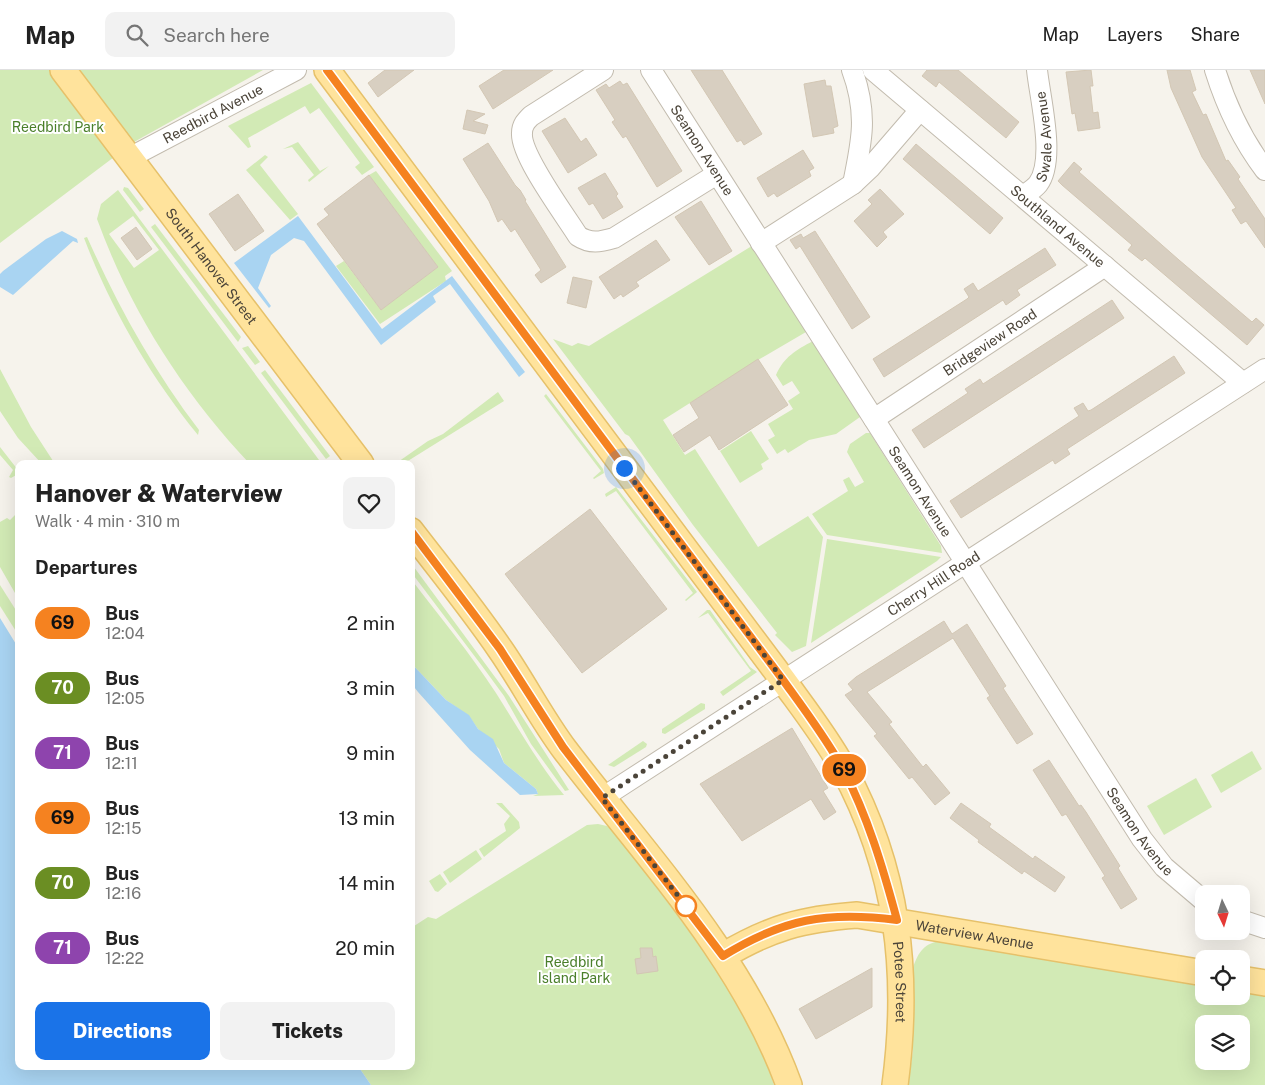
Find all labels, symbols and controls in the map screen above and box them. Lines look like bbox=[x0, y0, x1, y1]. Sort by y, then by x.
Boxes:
search box bbox=[105, 12, 455, 57]
text: Map bbox=[25, 21, 75, 49]
icon: search bbox=[123, 21, 151, 49]
text: Search here bbox=[163, 24, 270, 46]
text: Map bbox=[1043, 24, 1079, 45]
text: Layers bbox=[1107, 24, 1163, 45]
text: Share bbox=[1191, 24, 1240, 45]
street label: Reedbird Avenue bbox=[160, 81, 266, 147]
street label: Swale Avenue bbox=[1032, 90, 1054, 185]
street label: Seamon Avenue bbox=[667, 102, 737, 199]
park label: Reedbird Park bbox=[12, 119, 104, 135]
street label: Southland Avenue bbox=[1007, 182, 1108, 271]
street label: South Hanover Street bbox=[162, 205, 260, 327]
street label: Bridgeview Road bbox=[940, 306, 1040, 379]
street label: Seamon Avenue bbox=[885, 443, 955, 540]
your location bbox=[612, 456, 637, 481]
button: heart bbox=[343, 477, 395, 529]
text: Hanover & Waterview bbox=[35, 479, 283, 507]
text: Walk · 4 min · 310 m bbox=[35, 512, 180, 531]
street label: Cherry Hill Road bbox=[884, 548, 983, 619]
text: Departures bbox=[35, 556, 138, 578]
text: Bus bbox=[105, 602, 139, 624]
text: 69 bbox=[51, 612, 74, 633]
text: 2 min bbox=[347, 612, 395, 634]
text: 12:04 bbox=[105, 624, 144, 643]
text: Bus bbox=[105, 667, 139, 689]
text: 70 bbox=[51, 677, 74, 698]
text: 3 min bbox=[346, 677, 395, 699]
text: 12:05 bbox=[105, 689, 145, 708]
text: Bus bbox=[105, 732, 139, 754]
text: 71 bbox=[53, 742, 72, 763]
text: 9 min bbox=[346, 742, 395, 764]
text: 12:11 bbox=[105, 754, 138, 773]
line badge: 69 bbox=[822, 754, 866, 786]
text: 69 bbox=[832, 759, 856, 780]
street label: Seamon Avenue bbox=[1103, 784, 1176, 879]
text: Bus bbox=[105, 797, 139, 819]
text: 69 bbox=[51, 807, 74, 828]
text: 13 min bbox=[338, 807, 395, 829]
text: 12:15 bbox=[105, 819, 141, 838]
text: Bus bbox=[105, 862, 139, 884]
text: 70 bbox=[51, 872, 74, 893]
text: 14 min bbox=[338, 872, 395, 894]
text: 12:16 bbox=[105, 884, 141, 903]
north arrow bbox=[1195, 885, 1250, 940]
map controls bbox=[1195, 885, 1250, 1070]
unlabelled marker bbox=[675, 895, 697, 917]
street label: Waterview Avenue bbox=[914, 917, 1035, 952]
text: Bus bbox=[105, 927, 139, 949]
text: 71 bbox=[53, 937, 72, 958]
text: 20 min bbox=[335, 937, 395, 959]
street label: Potee Street bbox=[890, 941, 909, 1023]
text: 12:22 bbox=[105, 949, 144, 968]
button: locate bbox=[1195, 950, 1250, 1005]
park label: Reedbird Island Park bbox=[538, 954, 610, 986]
button: Directions bbox=[35, 1002, 210, 1060]
button: Tickets bbox=[220, 1002, 395, 1060]
button: layers bbox=[1195, 1015, 1250, 1070]

